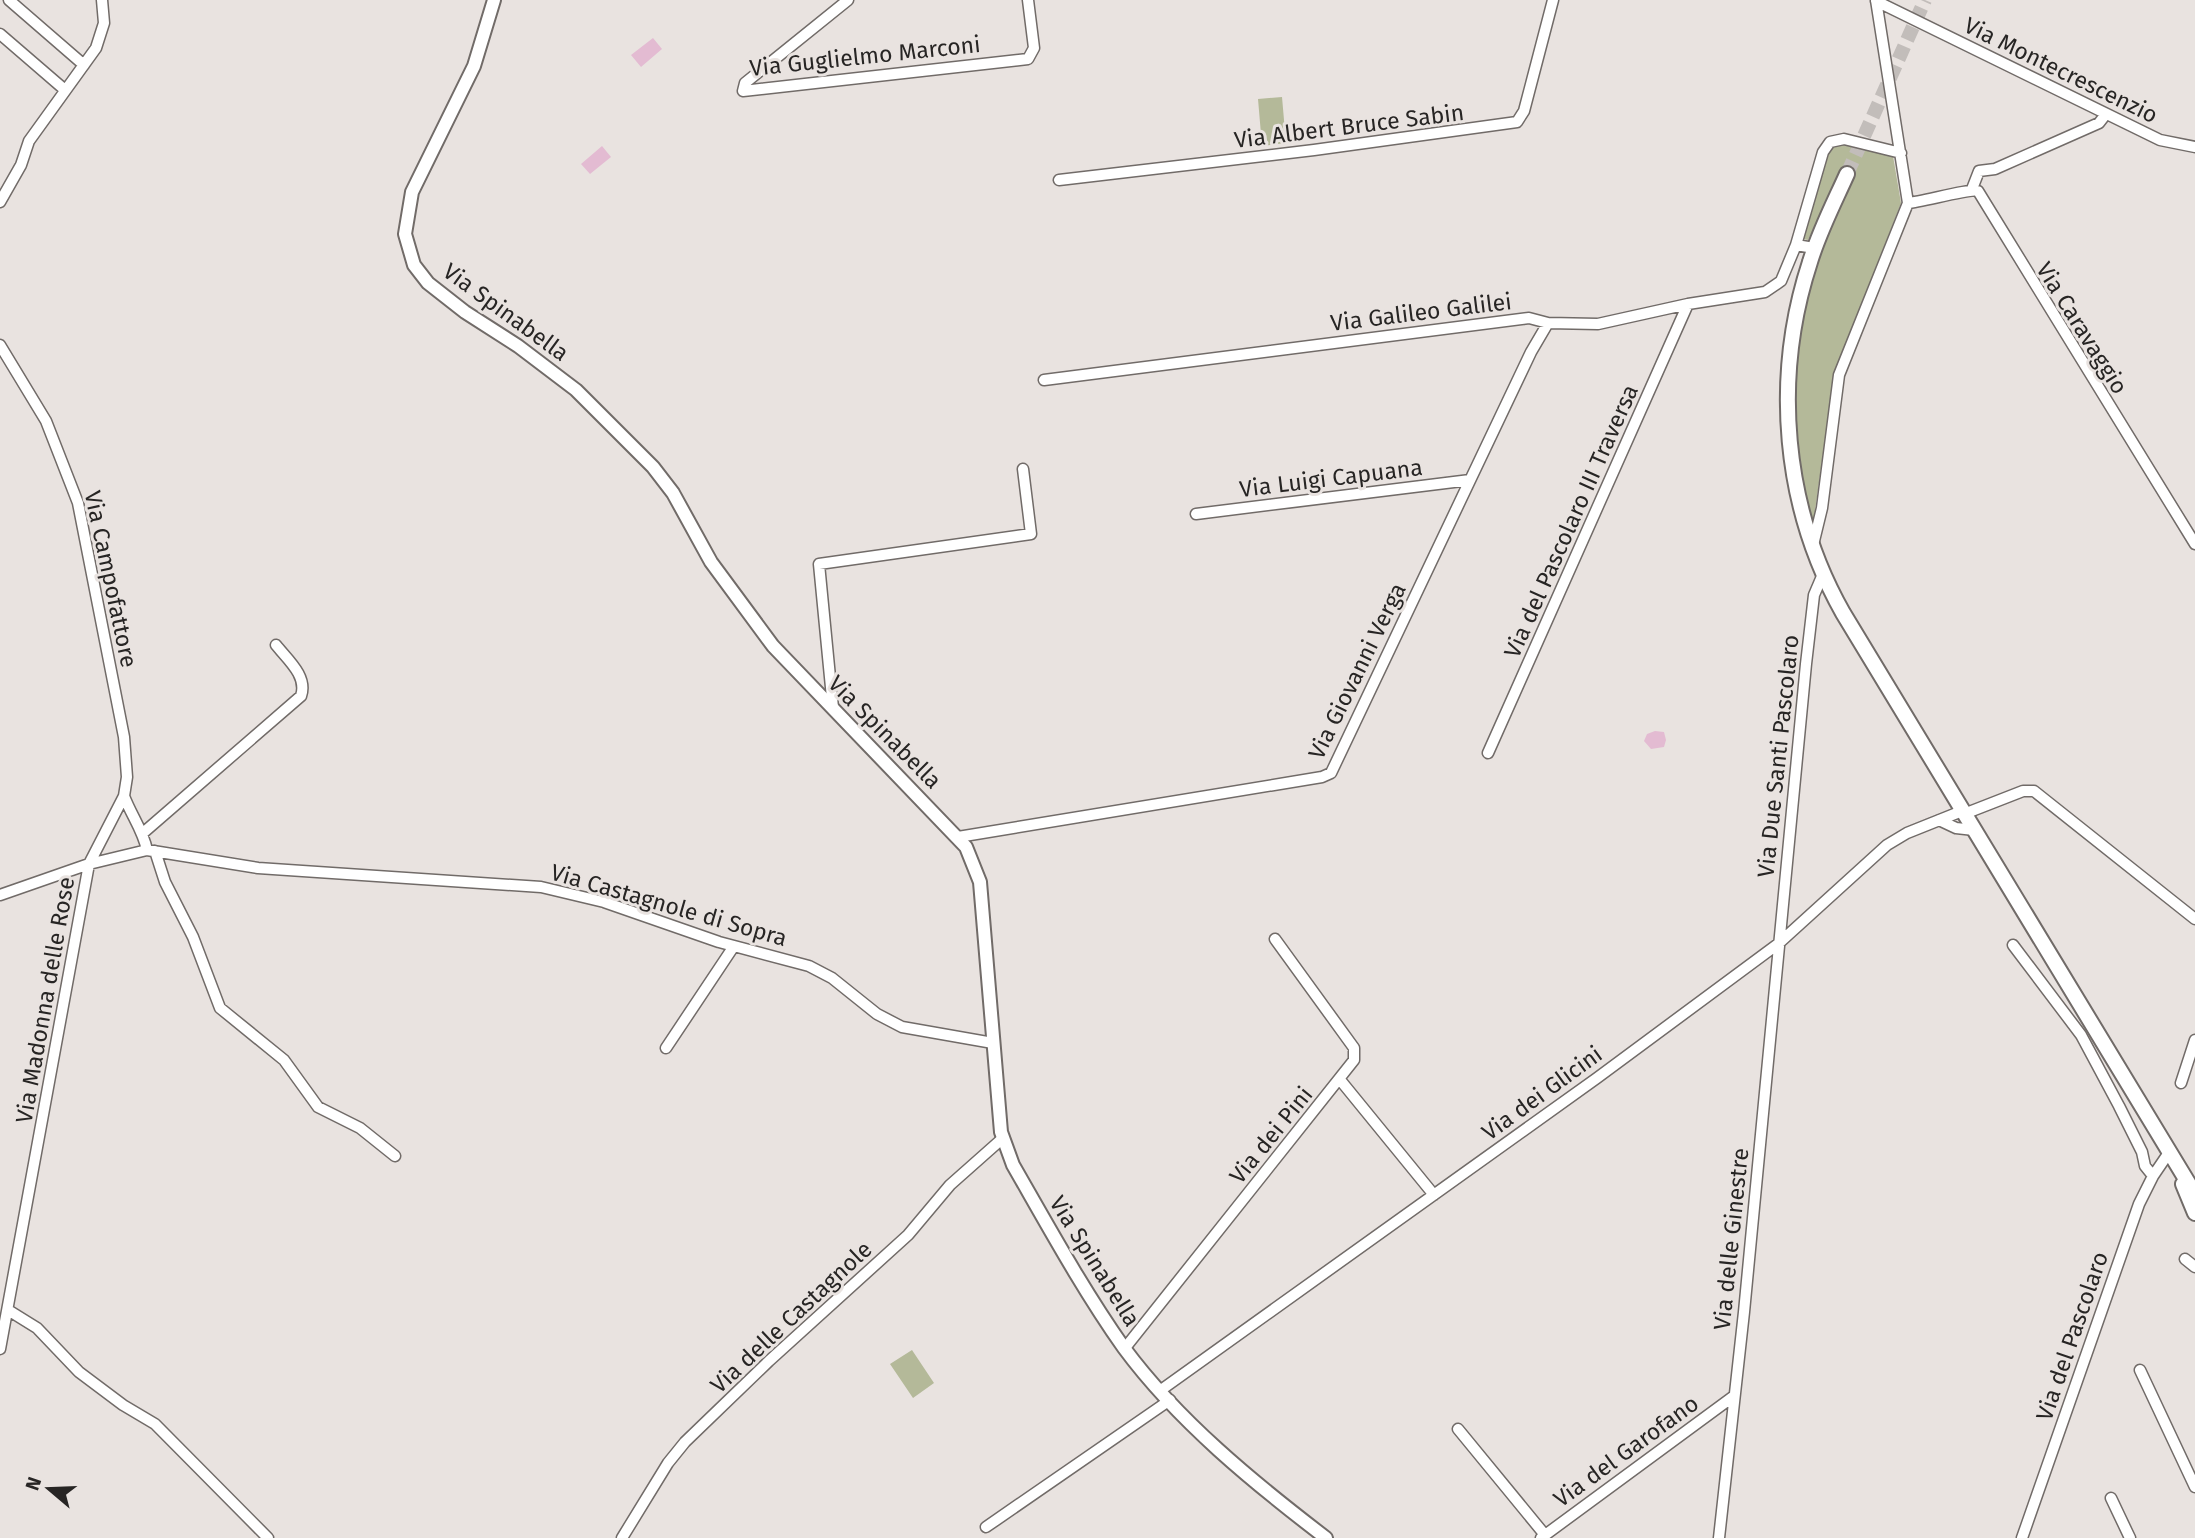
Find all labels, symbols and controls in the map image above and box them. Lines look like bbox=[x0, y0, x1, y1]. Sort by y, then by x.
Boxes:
street label: Via Montecrescenzio bbox=[1960, 11, 2162, 129]
street label: Via Guglielmo Marconi bbox=[748, 30, 982, 82]
street label: Via Albert Bruce Sabin bbox=[1232, 98, 1466, 154]
street label: Via Spinabella bbox=[438, 257, 574, 367]
street label: Via Caravaggio bbox=[2030, 257, 2134, 399]
street label: Via Galileo Galilei bbox=[1329, 287, 1513, 337]
street label: Via del Pascolaro III Traversa bbox=[1498, 380, 1644, 662]
street label: Via Luigi Capuana bbox=[1238, 453, 1424, 503]
street label: Via Campofattore bbox=[79, 488, 143, 670]
street label: Via Giovanni Verga bbox=[1302, 578, 1412, 764]
street label: Via Due Santi Pascolaro bbox=[1751, 633, 1805, 879]
street label: Via Spinabella bbox=[823, 670, 947, 794]
street label: Via Castagnole di Sopra bbox=[548, 858, 790, 952]
street label: Via Madonna delle Rose bbox=[10, 875, 80, 1125]
street label: Via dei Glicini bbox=[1476, 1040, 1608, 1146]
street label: Via dei Pini bbox=[1223, 1081, 1319, 1189]
street label: Via delle Ginestre bbox=[1708, 1147, 1754, 1331]
street label: Via Spinabella bbox=[1044, 1191, 1146, 1331]
street label: Via delle Castagnole bbox=[705, 1235, 877, 1399]
street label: Via del Pascolaro bbox=[2030, 1248, 2114, 1424]
street label: Via del Garofano bbox=[1548, 1389, 1704, 1513]
north arrow bbox=[14, 1454, 84, 1524]
text: N bbox=[20, 1474, 46, 1493]

